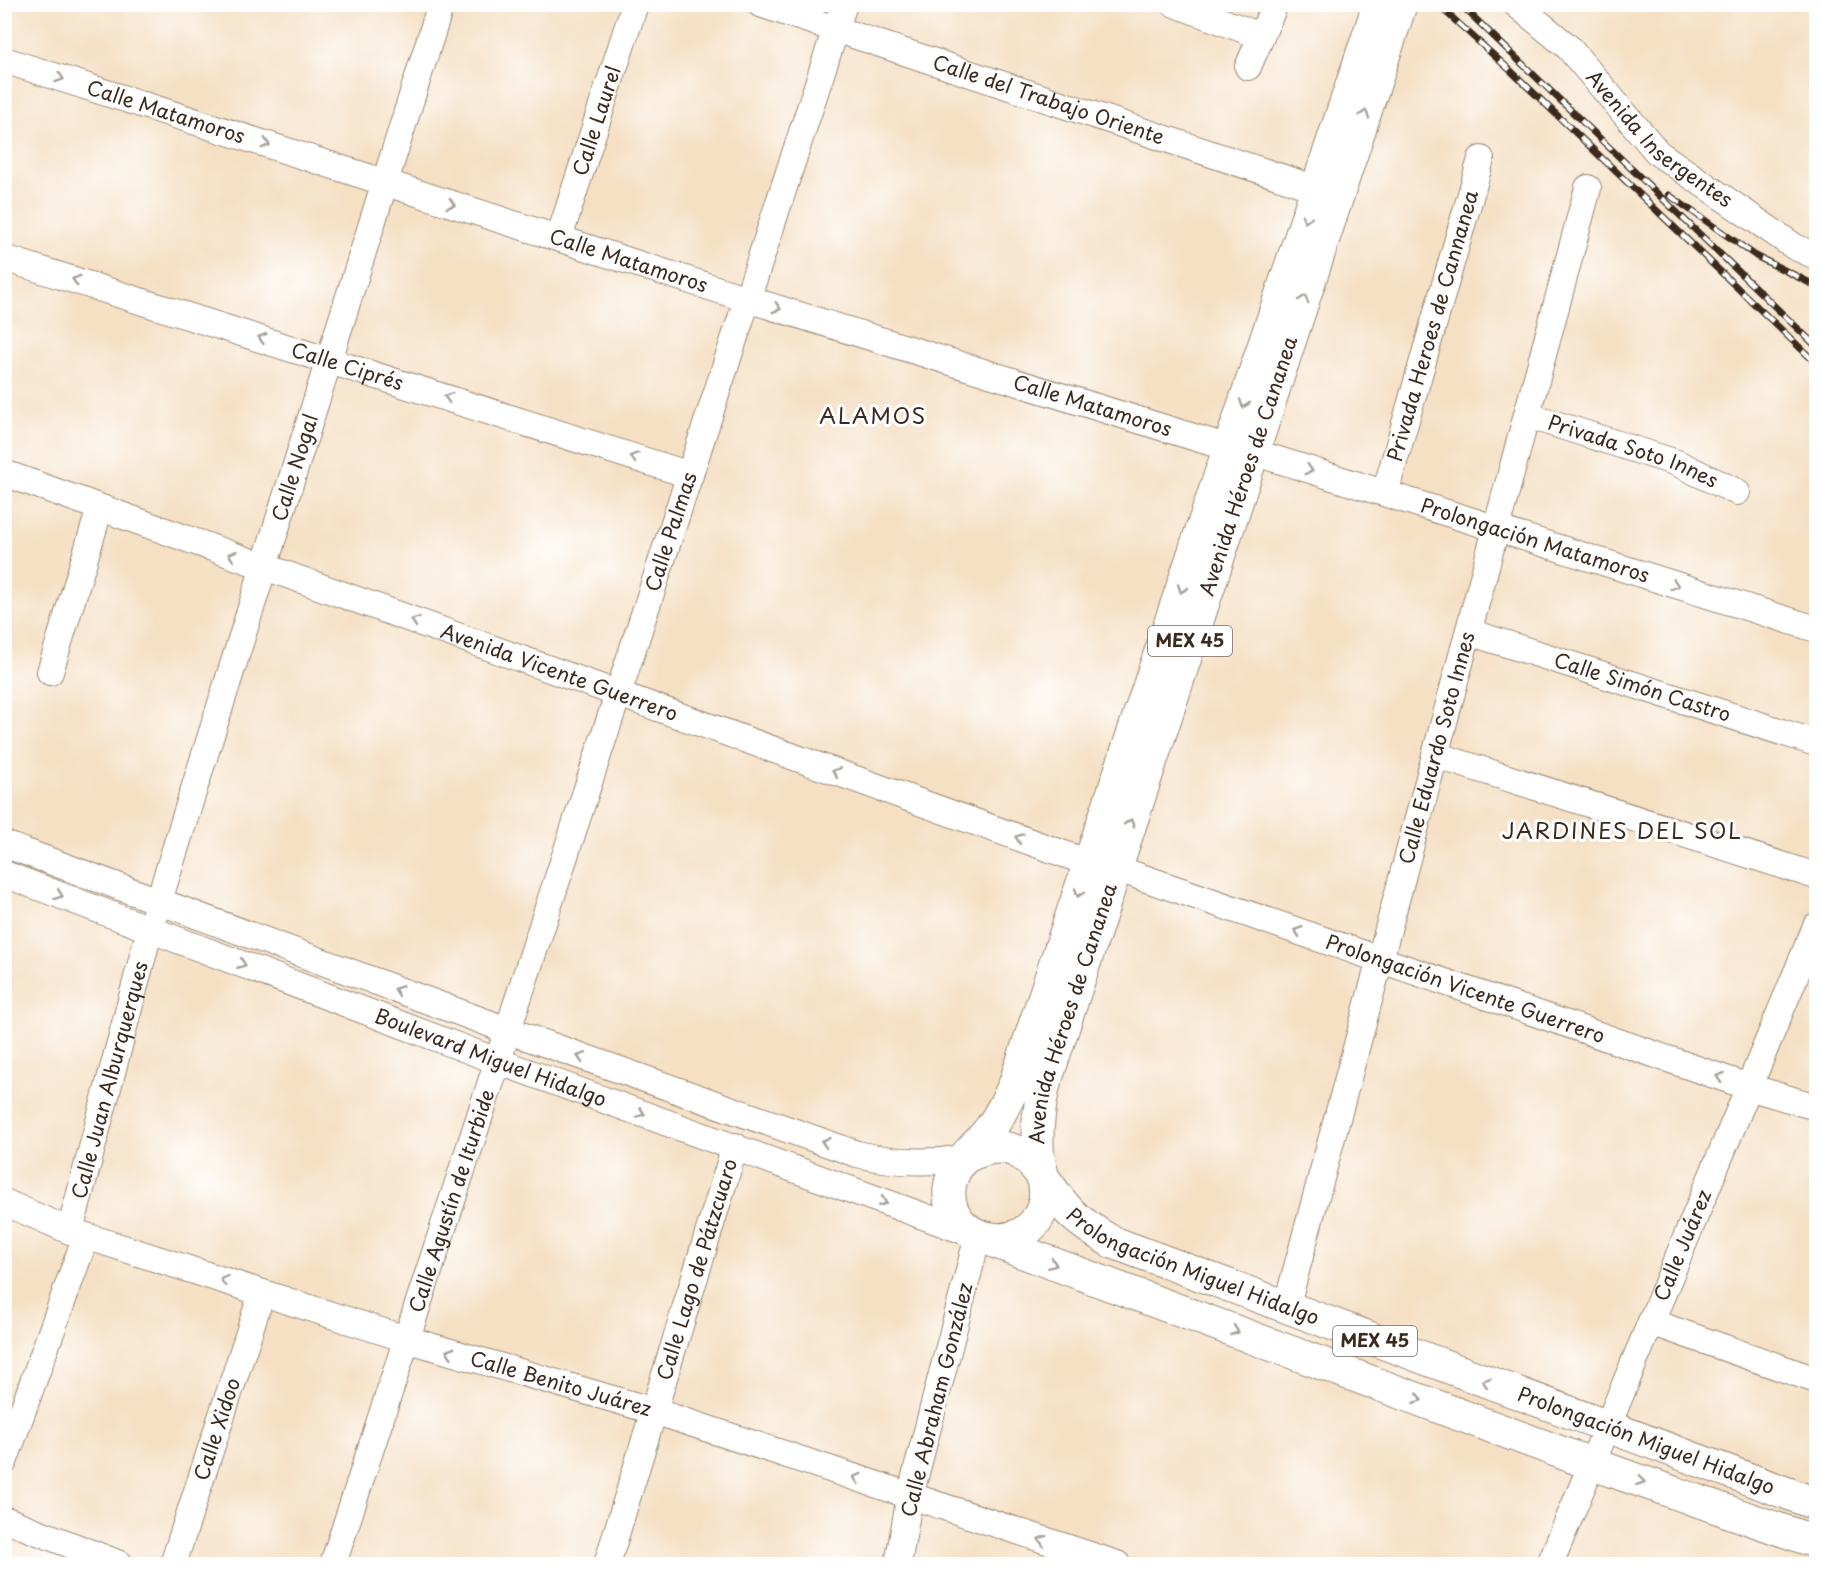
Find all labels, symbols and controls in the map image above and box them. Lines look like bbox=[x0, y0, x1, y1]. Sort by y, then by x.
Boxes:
street label: Calle del Trabajo Oriente bbox=[929, 46, 1169, 151]
street label: Calle Laurel bbox=[564, 62, 628, 179]
street label: Avenida Insergentes bbox=[1580, 63, 1739, 214]
one-way arrow bbox=[54, 71, 65, 83]
street label: Calle Matamoros bbox=[83, 72, 249, 151]
one-way arrow bbox=[1358, 109, 1370, 120]
one-way arrow bbox=[260, 137, 271, 149]
street label: Privada Heroes de Cannanea bbox=[1379, 186, 1485, 465]
one-way arrow bbox=[445, 197, 456, 209]
one-way arrow bbox=[1301, 213, 1314, 224]
street label: Calle Matamoros bbox=[546, 220, 712, 299]
one-way arrow bbox=[71, 275, 82, 287]
one-way arrow bbox=[1296, 294, 1309, 305]
one-way arrow bbox=[771, 301, 782, 313]
street label: Avenida Héroes de Cananea bbox=[1191, 332, 1305, 599]
one-way arrow bbox=[257, 333, 268, 345]
street label: Calle Ciprés bbox=[288, 334, 407, 397]
street label: Calle Matamoros bbox=[1010, 366, 1176, 443]
one-way arrow bbox=[443, 392, 454, 405]
district label: ALAMOS bbox=[819, 398, 927, 431]
one-way arrow bbox=[1239, 398, 1252, 409]
street label: Privada Soto Innes bbox=[1544, 407, 1723, 495]
street label: Calle Nogal bbox=[263, 410, 325, 525]
one-way arrow bbox=[629, 452, 640, 464]
one-way arrow bbox=[1303, 463, 1314, 475]
street label: Calle Palmas bbox=[637, 468, 704, 595]
street label: Prolongación Matamoros bbox=[1417, 490, 1653, 590]
one-way arrow bbox=[227, 549, 237, 562]
one-way arrow bbox=[1669, 577, 1680, 590]
one-way arrow bbox=[1176, 583, 1189, 594]
one-way arrow bbox=[410, 615, 421, 628]
street label: Avenida Vicente Guerrero bbox=[437, 615, 682, 728]
road number: MEX 45 bbox=[1148, 626, 1232, 656]
street label: Calle Eduardo Soto Innes bbox=[1390, 628, 1482, 867]
street label: Calle Simón Castro bbox=[1550, 644, 1735, 729]
one-way arrow bbox=[831, 767, 841, 780]
district label: JARDINES DEL SOL bbox=[1502, 813, 1742, 846]
one-way arrow bbox=[1122, 818, 1135, 829]
one-way arrow bbox=[1014, 833, 1025, 846]
street label: Avenida Héroes de Cananea bbox=[1021, 879, 1124, 1144]
one-way arrow bbox=[53, 887, 64, 900]
one-way arrow bbox=[1074, 887, 1086, 898]
one-way arrow bbox=[1293, 926, 1304, 938]
street label: Prolongación Vicente Guerrero bbox=[1322, 926, 1609, 1050]
one-way arrow bbox=[236, 956, 246, 969]
street label: Calle Juan Alburquerques bbox=[63, 958, 155, 1202]
one-way arrow bbox=[393, 985, 404, 998]
street label: Boulevard Miguel Hidalgo bbox=[370, 1000, 611, 1114]
one-way arrow bbox=[576, 1051, 587, 1064]
one-way arrow bbox=[1715, 1072, 1726, 1085]
street label: Calle Agustín de Iturbide bbox=[400, 1085, 502, 1316]
one-way arrow bbox=[635, 1105, 646, 1118]
one-way arrow bbox=[820, 1137, 831, 1150]
street label: Calle Lago de Pátzcuaro bbox=[648, 1155, 744, 1384]
street label: Calle Juárez bbox=[1645, 1185, 1718, 1305]
one-way arrow bbox=[877, 1194, 888, 1207]
street label: Prolongación Miguel Hidalgo bbox=[1060, 1200, 1324, 1332]
one-way arrow bbox=[1047, 1256, 1058, 1269]
one-way arrow bbox=[219, 1275, 230, 1287]
street label: Calle Abraham González bbox=[892, 1280, 980, 1520]
one-way arrow bbox=[1230, 1324, 1240, 1337]
road number: MEX 45 bbox=[1333, 1326, 1417, 1356]
street label: Calle Benito Juárez bbox=[467, 1342, 655, 1423]
one-way arrow bbox=[445, 1347, 456, 1359]
street label: Calle Xidoo bbox=[185, 1373, 247, 1484]
one-way arrow bbox=[1481, 1376, 1492, 1389]
street label: Prolongación Miguel Hidalgo bbox=[1514, 1378, 1779, 1501]
one-way arrow bbox=[1412, 1392, 1423, 1405]
one-way arrow bbox=[852, 1473, 862, 1486]
one-way arrow bbox=[1635, 1473, 1646, 1486]
one-way arrow bbox=[1037, 1534, 1048, 1547]

